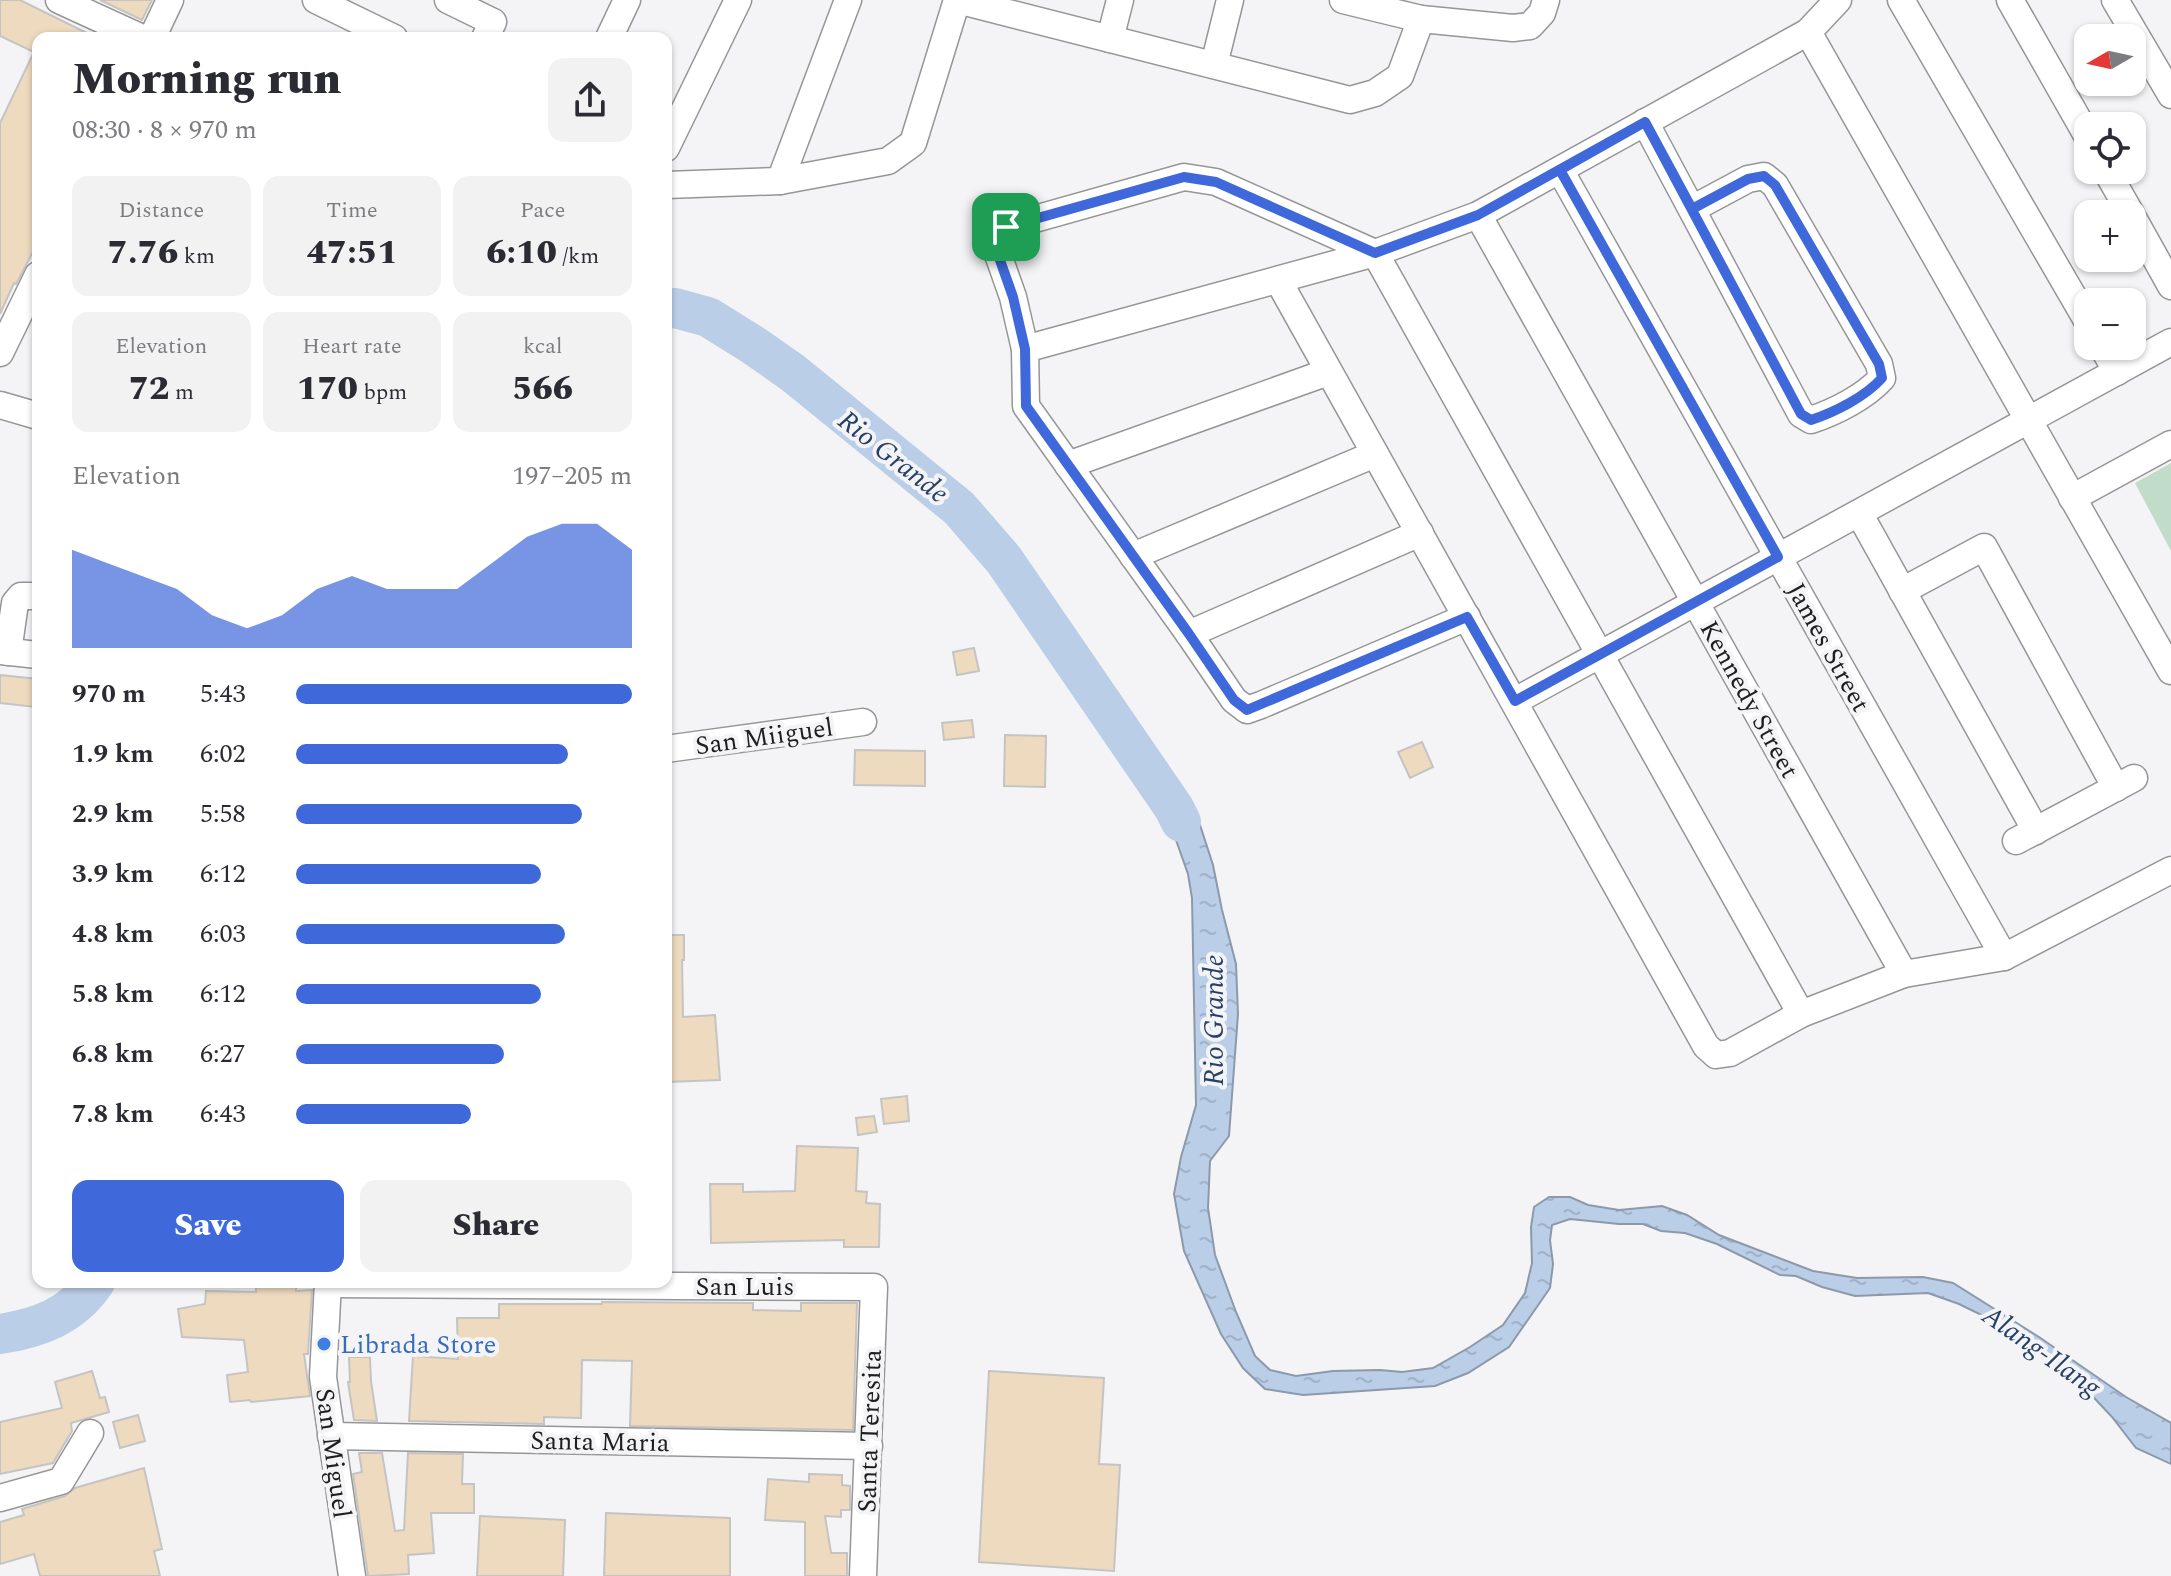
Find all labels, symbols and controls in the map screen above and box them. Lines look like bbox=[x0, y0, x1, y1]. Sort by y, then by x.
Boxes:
north arrow bbox=[2074, 24, 2146, 96]
map controls bbox=[2074, 24, 2146, 360]
text: Morning run bbox=[72, 46, 341, 113]
button: share bbox=[548, 58, 632, 142]
text: 08:30 · 8 × 970 m bbox=[72, 110, 257, 150]
button: locate bbox=[2074, 112, 2146, 184]
pin bbox=[972, 193, 1040, 261]
text: Distance bbox=[118, 194, 204, 227]
text: Time bbox=[326, 194, 378, 227]
text: Pace bbox=[520, 194, 565, 227]
button: + bbox=[2074, 200, 2146, 272]
icon: arrive bbox=[984, 205, 1028, 249]
text: 7.76 bbox=[108, 227, 178, 279]
text: 47:51 bbox=[306, 227, 398, 279]
text: 6:10 bbox=[486, 227, 557, 279]
text: km bbox=[178, 240, 215, 273]
text: /km bbox=[557, 240, 599, 273]
button: − bbox=[2074, 288, 2146, 360]
text: Elevation bbox=[115, 330, 207, 363]
text: Heart rate bbox=[302, 330, 402, 363]
text: kcal bbox=[523, 330, 562, 363]
text: 72 bbox=[129, 363, 170, 415]
text: 170 bbox=[297, 363, 358, 415]
text: 566 bbox=[512, 363, 573, 415]
text: m bbox=[170, 376, 194, 409]
text: bpm bbox=[358, 376, 407, 409]
water label: Rio Grande bbox=[828, 400, 958, 515]
text: Elevation bbox=[72, 456, 181, 496]
text: 197–205 m bbox=[512, 456, 632, 496]
street label: James Street bbox=[1776, 575, 1880, 720]
street label: Kennedy Street bbox=[1689, 613, 1809, 786]
text: 970 m bbox=[72, 674, 146, 714]
text: 5:43 bbox=[200, 674, 246, 714]
street label: San Miiguel bbox=[693, 708, 836, 766]
text: 1.9 km bbox=[72, 734, 154, 774]
text: 6:02 bbox=[200, 734, 246, 774]
text: 2.9 km bbox=[72, 794, 154, 834]
text: 5:58 bbox=[200, 794, 246, 834]
text: 3.9 km bbox=[72, 854, 154, 894]
text: 6:12 bbox=[200, 854, 246, 894]
text: 4.8 km bbox=[72, 914, 154, 954]
text: 6:03 bbox=[200, 914, 246, 954]
water label: Rio Grande bbox=[1193, 954, 1236, 1086]
text: 5.8 km bbox=[72, 974, 154, 1014]
text: 6:12 bbox=[200, 974, 246, 1014]
text: 6.8 km bbox=[72, 1034, 154, 1074]
text: 6:27 bbox=[200, 1034, 246, 1074]
text: 7.8 km bbox=[72, 1094, 154, 1134]
text: 6:43 bbox=[200, 1094, 246, 1134]
button: Save bbox=[72, 1180, 344, 1272]
button: Share bbox=[360, 1180, 632, 1272]
street label: San Luis bbox=[695, 1267, 795, 1307]
water label: Alang-Ilang bbox=[1972, 1294, 2111, 1409]
place label: Librada Store bbox=[340, 1325, 496, 1365]
marker: Librada Store bbox=[315, 1335, 333, 1353]
street label: Santa Teresita bbox=[847, 1348, 893, 1513]
street label: San Miguel bbox=[304, 1386, 362, 1521]
street label: Santa Maria bbox=[530, 1421, 670, 1463]

